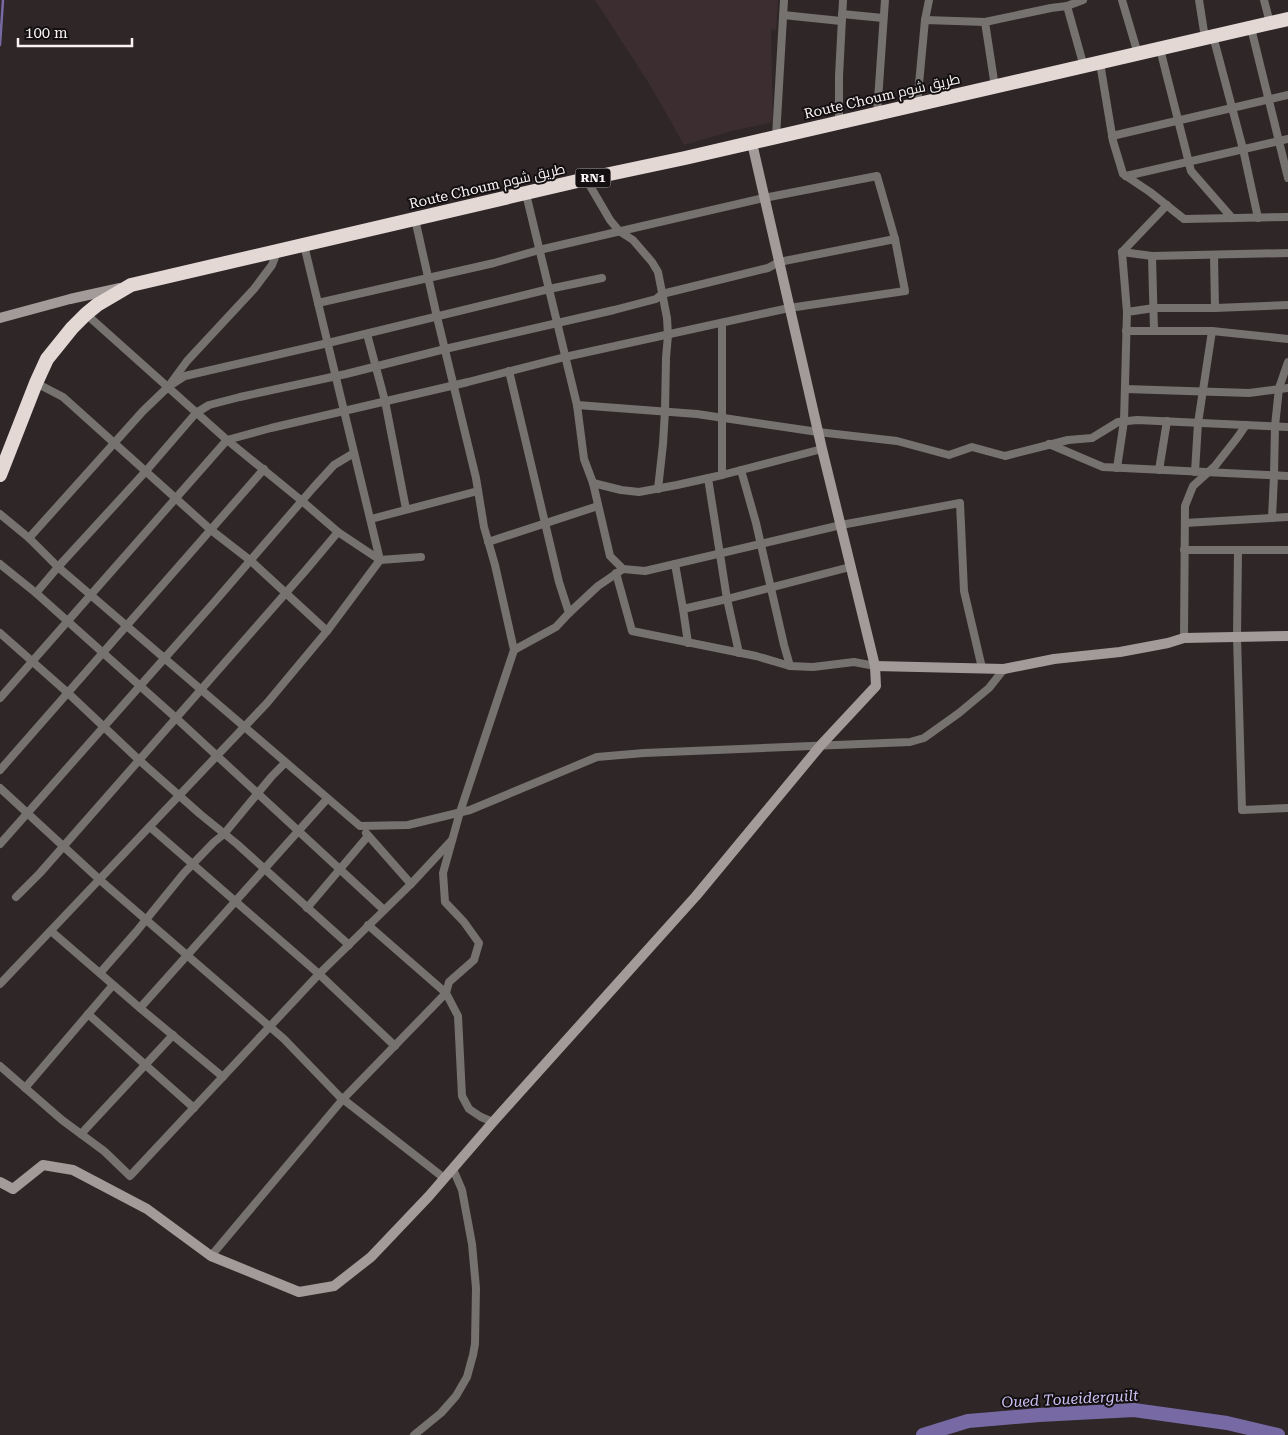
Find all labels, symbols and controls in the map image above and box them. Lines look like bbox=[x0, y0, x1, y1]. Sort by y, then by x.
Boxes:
scale bar bbox=[18, 15, 131, 47]
text: 100 m bbox=[25, 24, 68, 42]
street label: Route Choum طريق شوم bbox=[802, 70, 962, 124]
street label: Route Choum طريق شوم bbox=[407, 160, 567, 214]
road number: RN1 bbox=[576, 168, 610, 188]
water label: Oued Toueiderguilt bbox=[1001, 1386, 1139, 1412]

